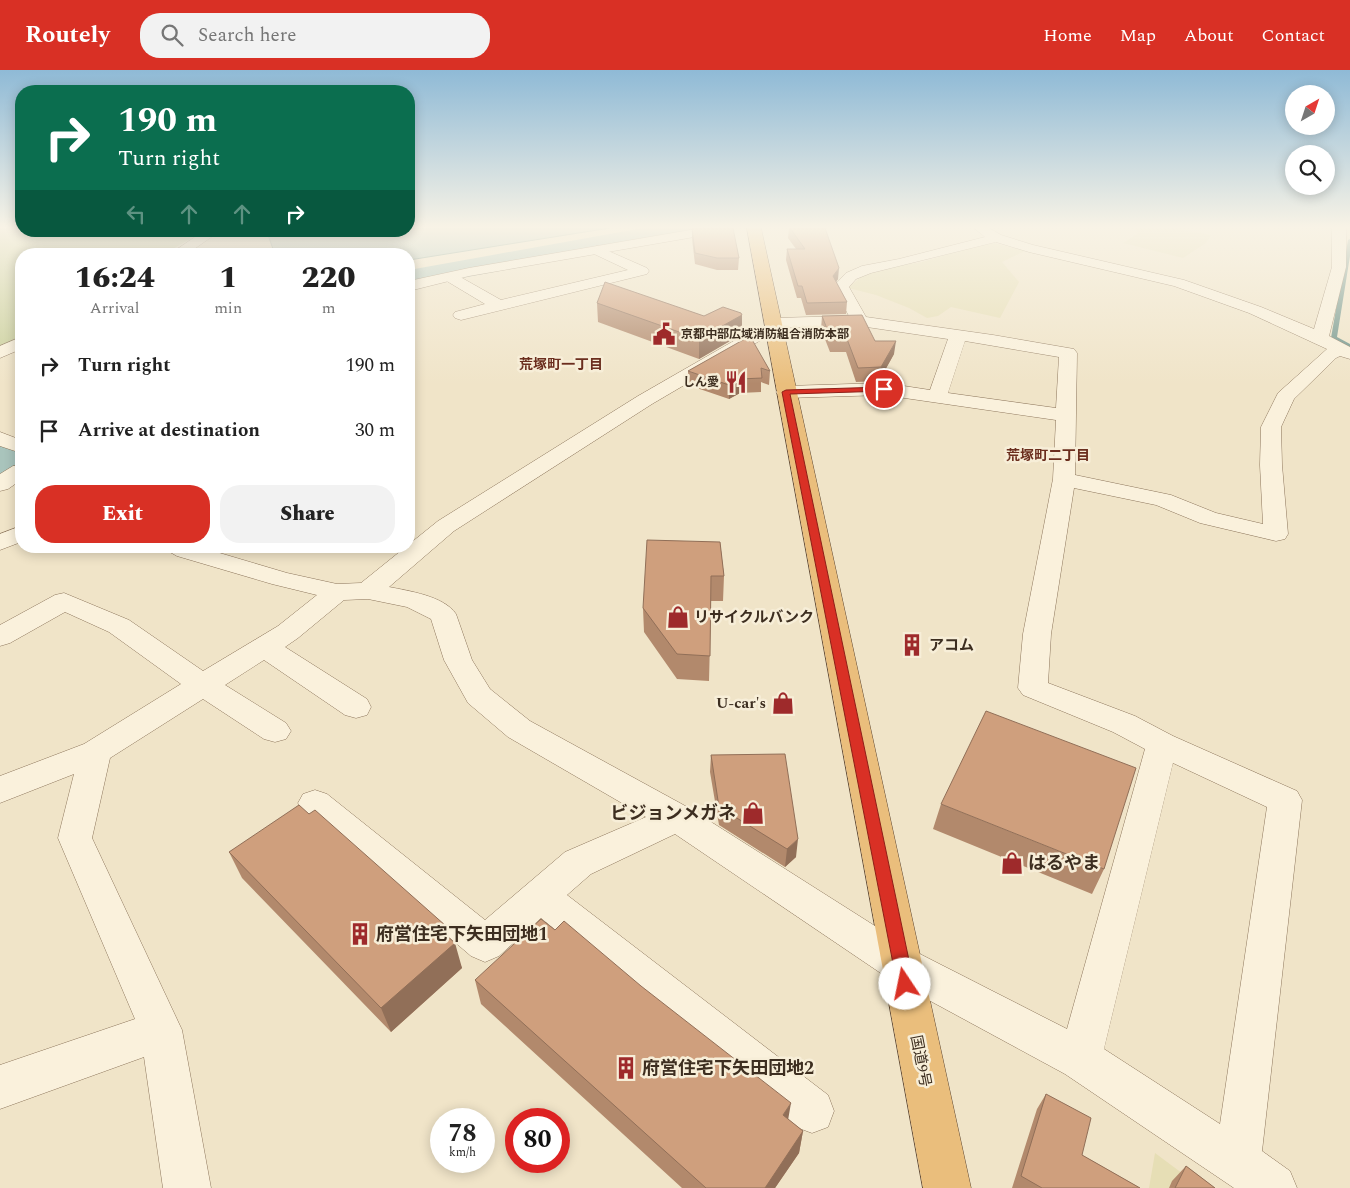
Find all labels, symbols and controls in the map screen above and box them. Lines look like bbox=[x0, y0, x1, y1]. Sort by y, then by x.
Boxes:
search box bbox=[140, 13, 490, 58]
text: Routely bbox=[25, 17, 110, 53]
icon: search bbox=[158, 21, 186, 49]
text: Search here bbox=[198, 21, 296, 50]
text: Home bbox=[1043, 22, 1092, 49]
text: Map bbox=[1120, 22, 1156, 49]
text: About bbox=[1184, 22, 1234, 49]
text: Contact bbox=[1262, 22, 1325, 49]
north arrow bbox=[1285, 85, 1335, 135]
map controls bbox=[1285, 85, 1335, 195]
text: 190 m bbox=[118, 94, 217, 147]
icon: right bbox=[35, 105, 100, 170]
text: Turn right bbox=[118, 142, 220, 175]
button: search bbox=[1285, 145, 1335, 195]
icon: left bbox=[122, 200, 150, 228]
icon: ahead bbox=[175, 200, 203, 228]
icon: ahead bbox=[228, 200, 256, 228]
icon: right bbox=[281, 200, 309, 228]
text: 16:24 bbox=[74, 255, 155, 301]
text: 1 bbox=[219, 255, 237, 301]
text: 220 bbox=[302, 255, 356, 301]
text: Arrival bbox=[90, 296, 140, 320]
text: min bbox=[214, 296, 242, 320]
text: m bbox=[322, 296, 335, 320]
public building icon: 京都中部広域消防組合消防本部 bbox=[651, 321, 677, 347]
place label: 京都中部広域消防組合消防本部 bbox=[681, 325, 849, 344]
text: Turn right bbox=[78, 351, 171, 380]
text: 190 m bbox=[345, 351, 395, 380]
icon: right bbox=[35, 352, 63, 380]
district label: 荒塚町一丁目 bbox=[519, 354, 603, 375]
pin bbox=[863, 368, 905, 410]
restaurant icon: しん愛 bbox=[723, 369, 749, 395]
place label: しん愛 bbox=[683, 373, 719, 392]
icon: arrive bbox=[870, 375, 898, 403]
text: Arrive at destination bbox=[78, 416, 260, 445]
text: 30 m bbox=[355, 416, 395, 445]
icon: arrive bbox=[35, 417, 63, 445]
district label: 荒塚町二丁目 bbox=[1006, 445, 1090, 466]
button: Exit bbox=[35, 485, 210, 543]
button: Share bbox=[220, 485, 395, 543]
shop icon: リサイクルバンク bbox=[665, 604, 691, 630]
place label: リサイクルバンク bbox=[694, 606, 814, 629]
building icon: アコム bbox=[899, 632, 925, 658]
place label: アコム bbox=[929, 634, 974, 657]
shop icon: U-car's bbox=[770, 690, 796, 716]
place label: U-car's bbox=[716, 692, 766, 715]
place label: ビジョンメガネ bbox=[611, 800, 736, 827]
shop icon: ビジョンメガネ bbox=[740, 800, 766, 826]
shop icon: はるやま bbox=[999, 850, 1025, 876]
place label: はるやま bbox=[1028, 850, 1100, 877]
building icon: 府営住宅下矢田団地1 bbox=[347, 921, 373, 947]
place label: 府営住宅下矢田団地1 bbox=[376, 921, 548, 948]
position arrow bbox=[878, 957, 930, 1009]
street label: 国道9号 bbox=[904, 1033, 937, 1089]
building icon: 府営住宅下矢田団地2 bbox=[613, 1055, 639, 1081]
place label: 府営住宅下矢田団地2 bbox=[642, 1055, 814, 1082]
speed limit sign: 80 bbox=[505, 1108, 570, 1173]
text: 78 bbox=[448, 1115, 477, 1153]
text: km/h bbox=[449, 1143, 476, 1162]

